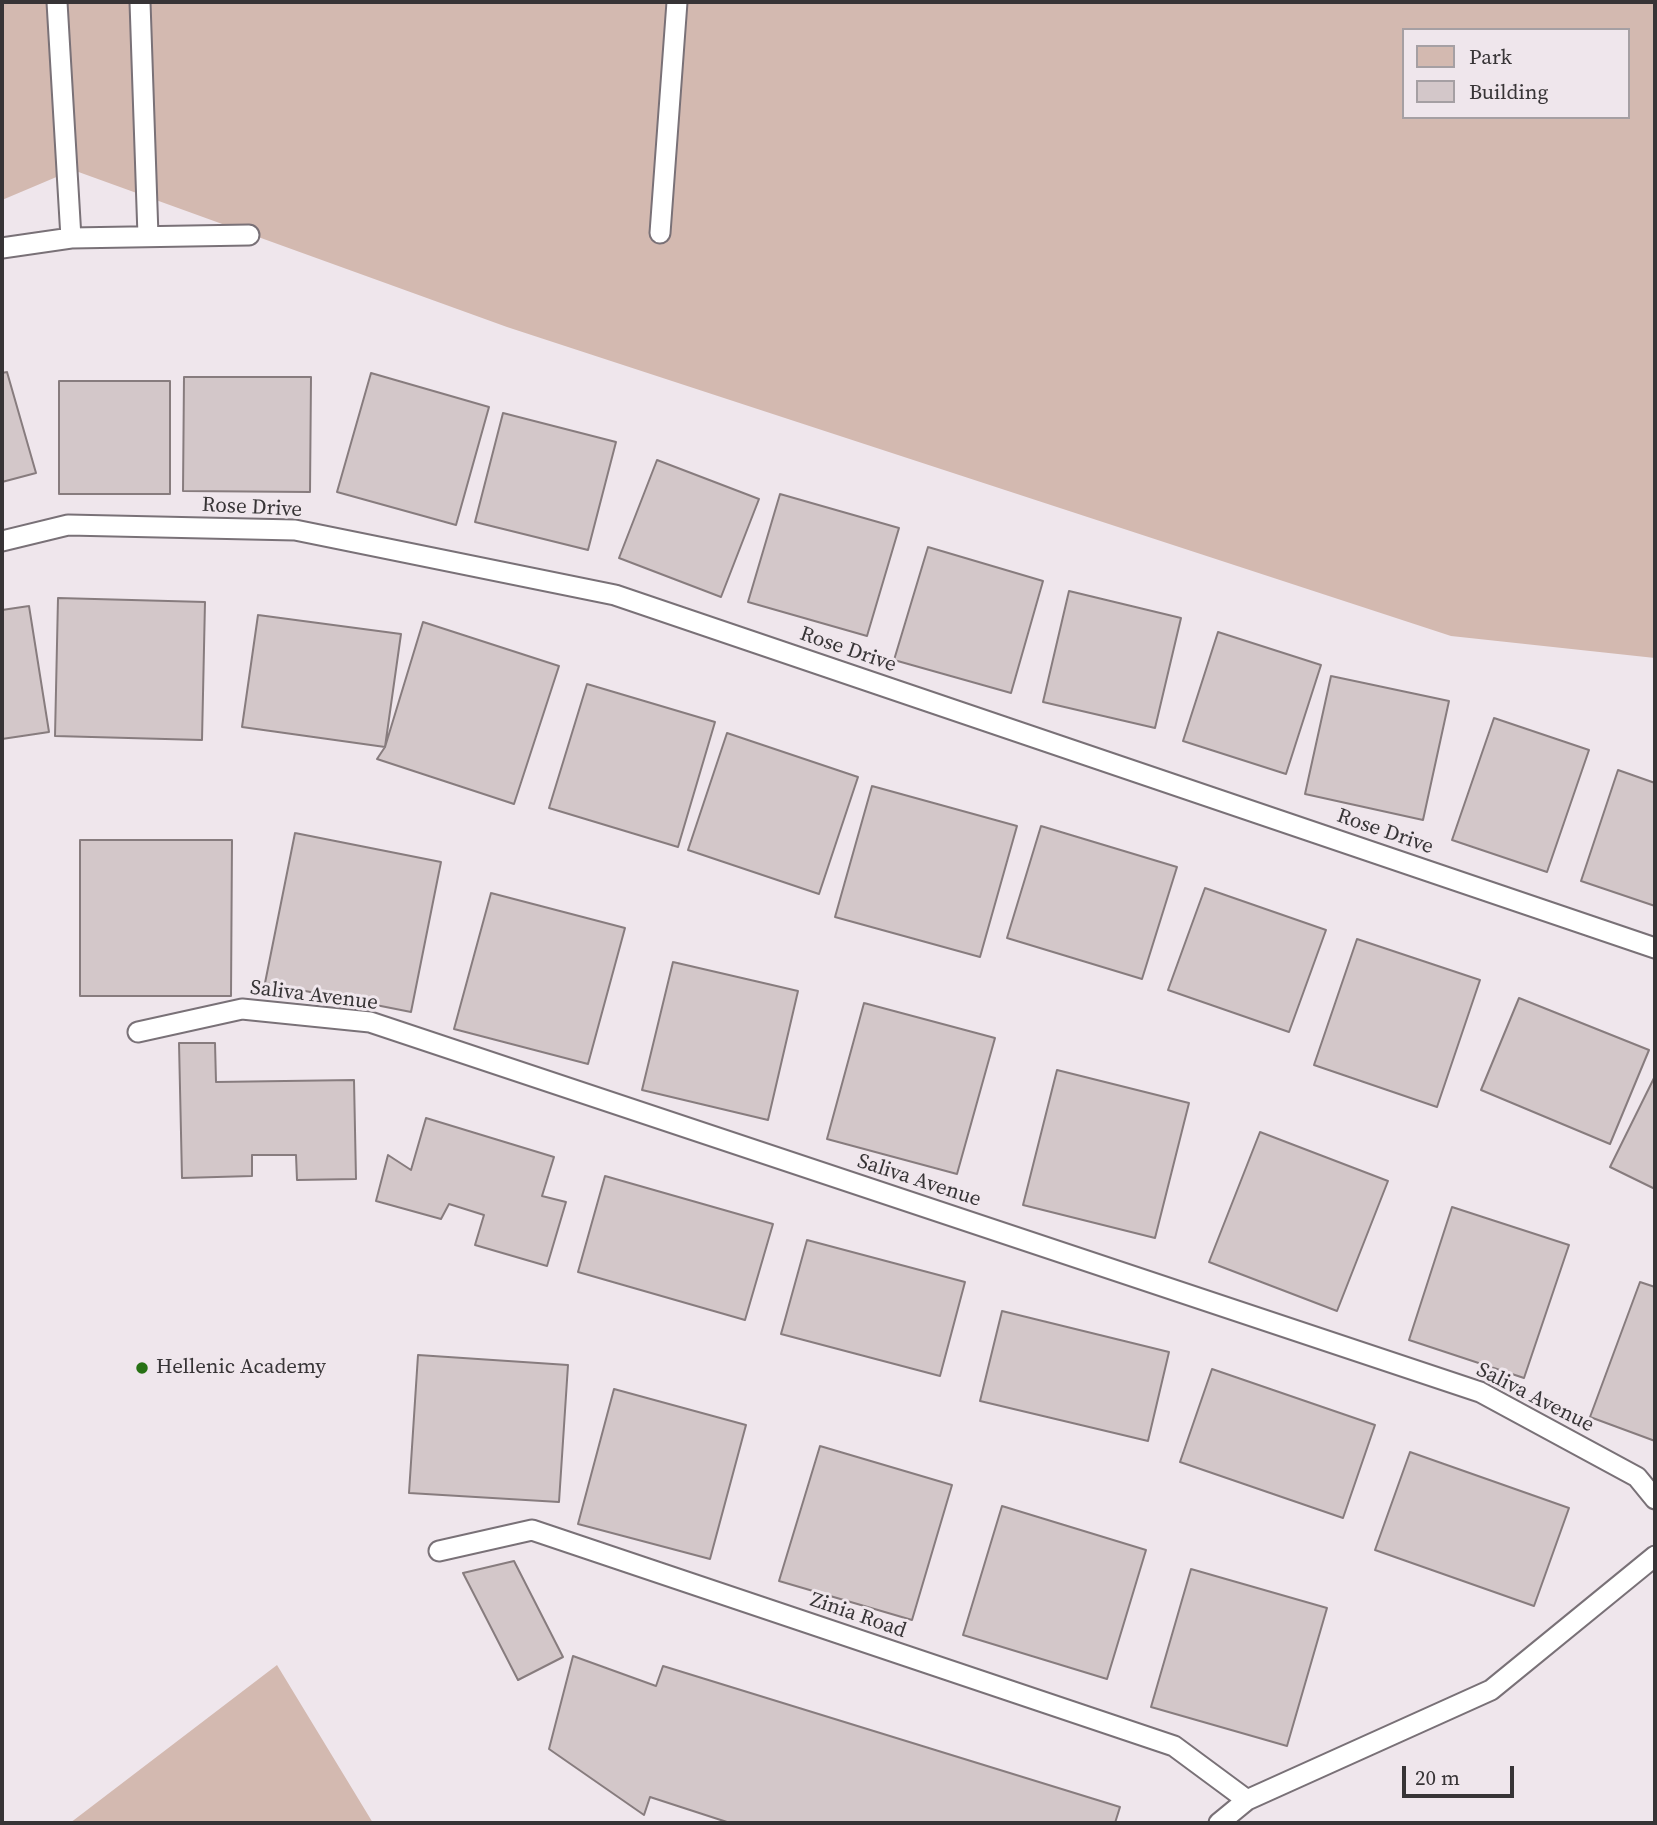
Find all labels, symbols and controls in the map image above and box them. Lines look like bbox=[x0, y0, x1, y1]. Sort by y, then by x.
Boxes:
legend bbox=[1402, 28, 1629, 119]
text: Park bbox=[1469, 42, 1512, 71]
text: Building bbox=[1469, 77, 1548, 106]
street label: Rose Drive bbox=[201, 493, 303, 523]
street label: Rose Drive bbox=[796, 622, 900, 678]
street label: Rose Drive bbox=[1333, 804, 1437, 860]
street label: Saliva Avenue bbox=[249, 976, 379, 1016]
street label: Saliva Avenue bbox=[854, 1149, 984, 1213]
place label: Hellenic Academy bbox=[156, 1355, 326, 1381]
street label: Saliva Avenue bbox=[1472, 1358, 1598, 1438]
marker: Hellenic Academy bbox=[134, 1360, 150, 1376]
street label: Zinia Road bbox=[807, 1588, 909, 1644]
scale bar bbox=[1405, 1752, 1517, 1796]
text: 20 m bbox=[1415, 1763, 1460, 1792]

